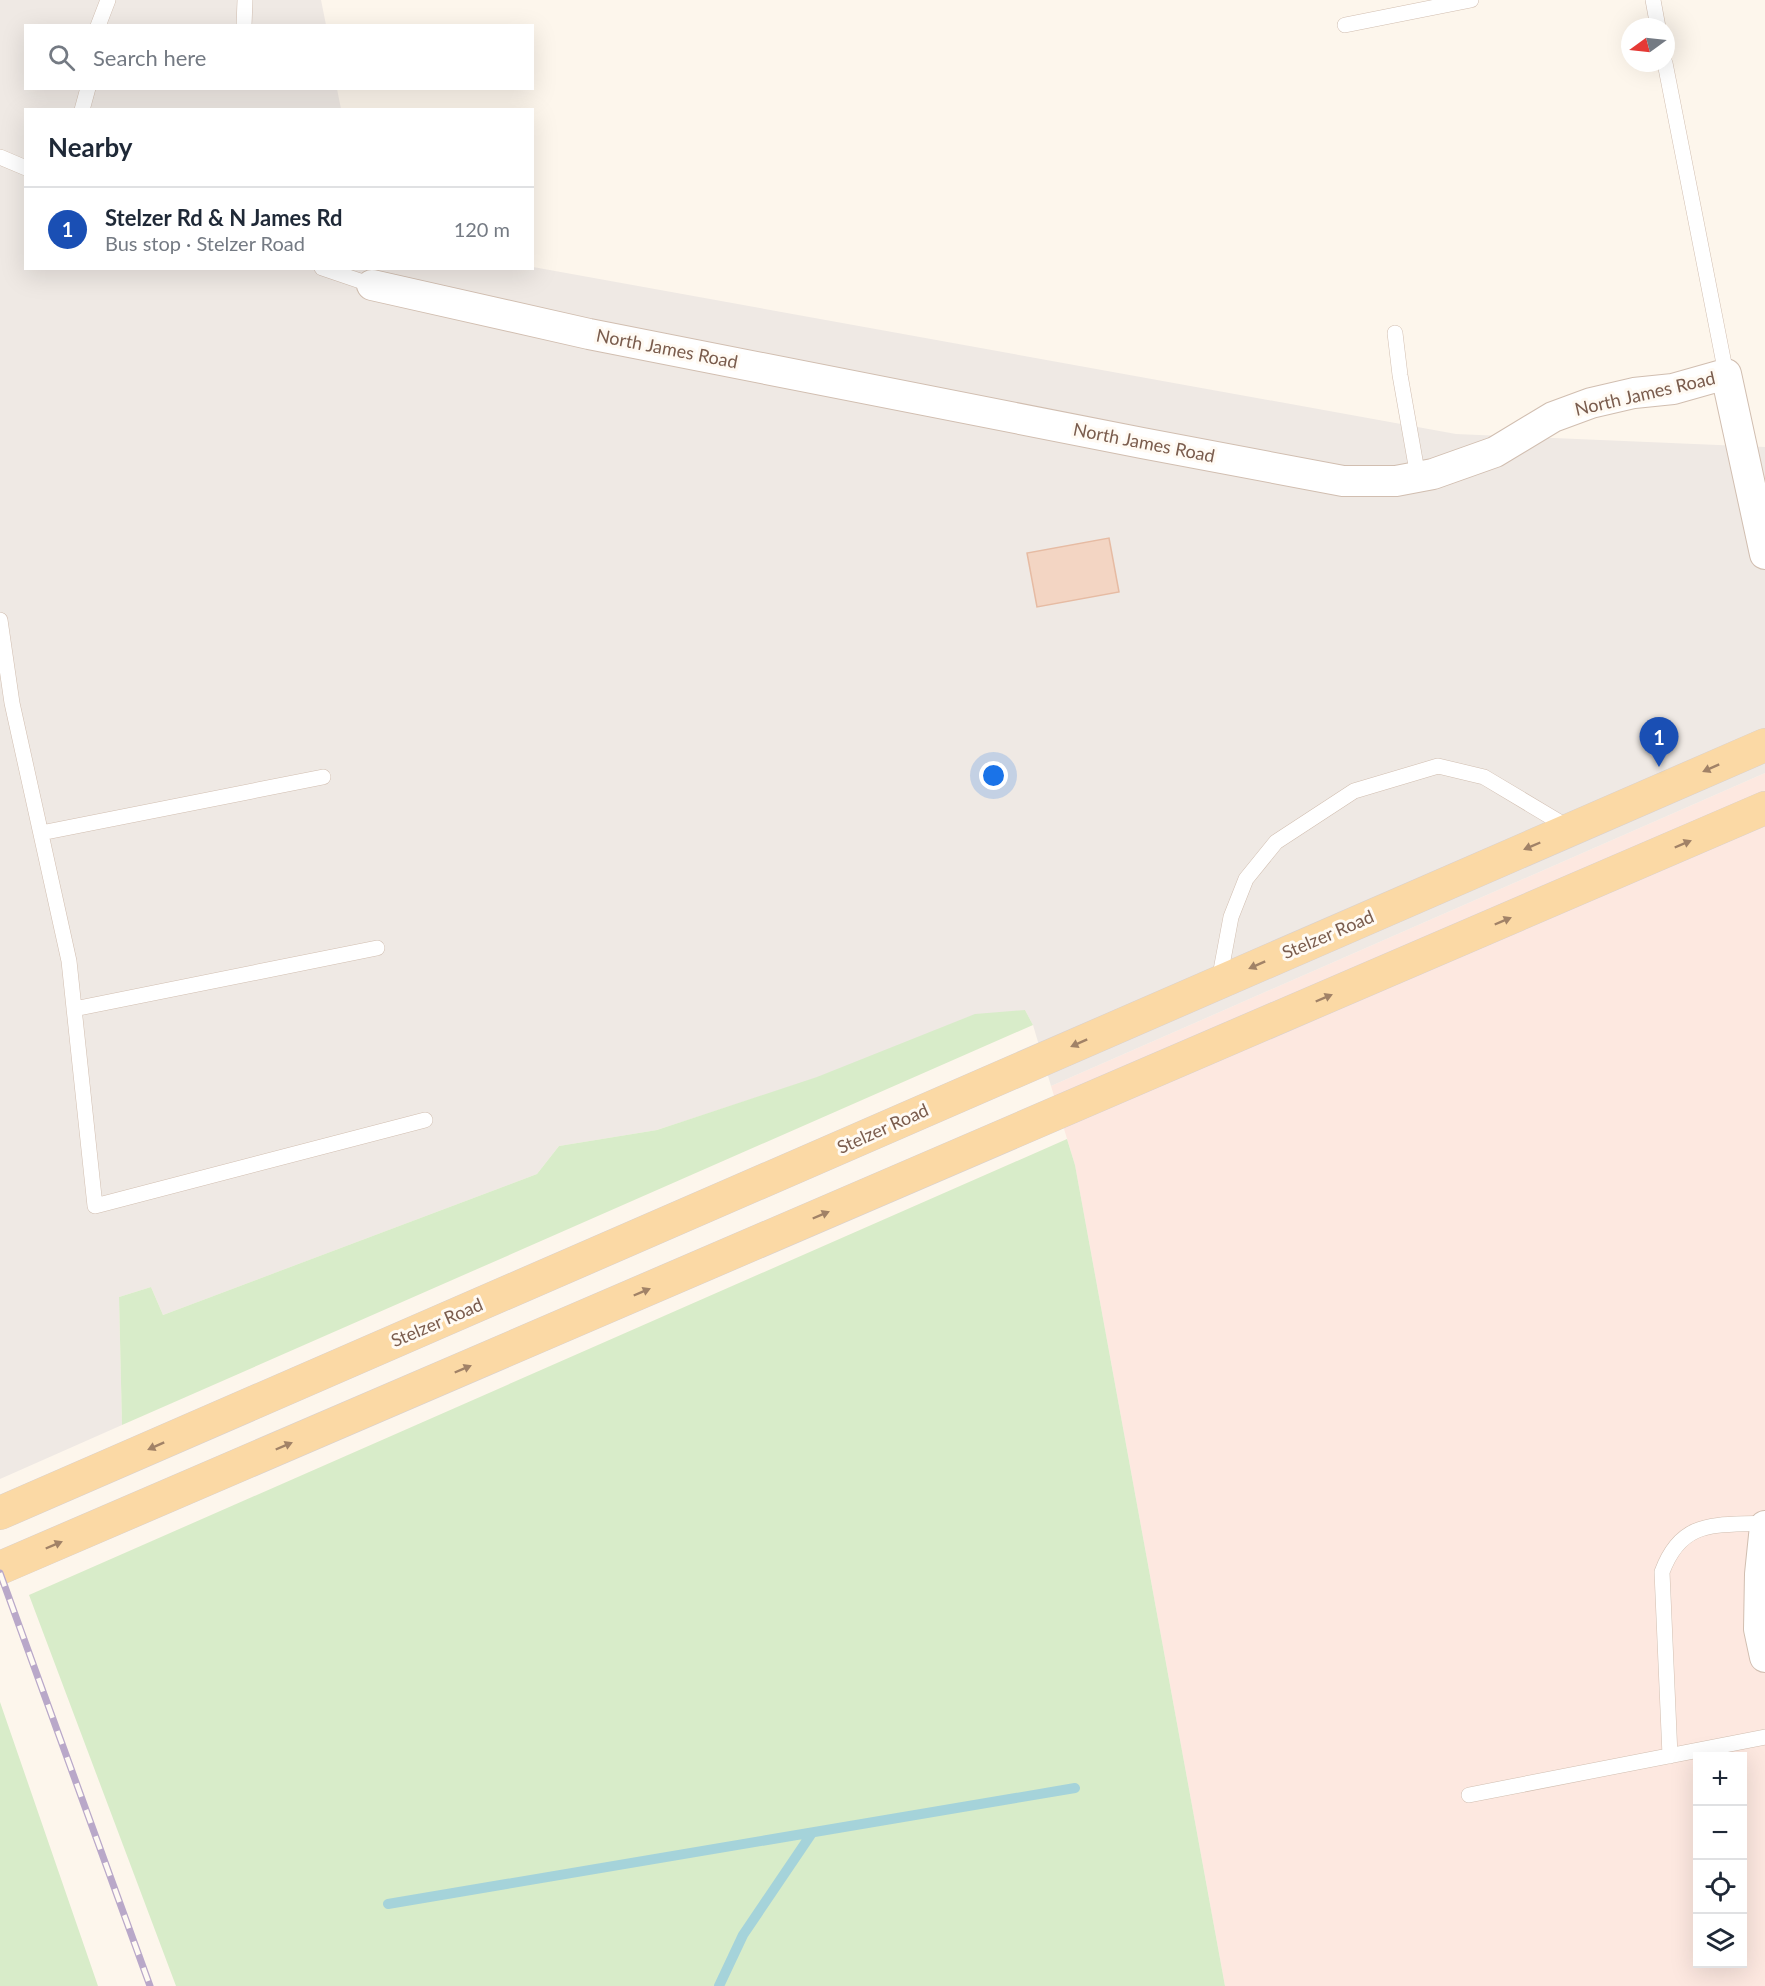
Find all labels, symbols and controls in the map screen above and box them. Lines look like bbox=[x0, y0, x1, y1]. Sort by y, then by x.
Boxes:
north arrow bbox=[1621, 18, 1675, 72]
search box bbox=[24, 24, 534, 90]
icon: search bbox=[45, 41, 78, 74]
text: Search here bbox=[93, 44, 206, 71]
text: Nearby bbox=[48, 131, 133, 163]
text: Stelzer Rd & N James Rd bbox=[105, 204, 342, 231]
text: 1 bbox=[62, 217, 73, 241]
text: 120 m bbox=[454, 217, 510, 241]
text: Bus stop · Stelzer Road bbox=[105, 231, 305, 255]
street label: North James Road bbox=[595, 324, 740, 373]
street label: North James Road bbox=[1572, 366, 1717, 420]
street label: North James Road bbox=[1072, 418, 1217, 467]
pin: 1 bbox=[1640, 718, 1678, 767]
your location bbox=[979, 761, 1008, 790]
one-way arrow bbox=[1702, 763, 1720, 773]
one-way arrow bbox=[1674, 839, 1692, 849]
one-way arrow bbox=[1523, 841, 1541, 851]
street label: Stelzer Road bbox=[1278, 905, 1377, 963]
one-way arrow bbox=[1495, 916, 1513, 926]
one-way arrow bbox=[1248, 960, 1266, 970]
one-way arrow bbox=[1316, 993, 1334, 1003]
one-way arrow bbox=[1070, 1039, 1087, 1048]
street label: Stelzer Road bbox=[833, 1098, 932, 1158]
one-way arrow bbox=[812, 1210, 830, 1219]
one-way arrow bbox=[633, 1287, 651, 1296]
street label: Stelzer Road bbox=[387, 1293, 486, 1351]
one-way arrow bbox=[454, 1364, 472, 1373]
one-way arrow bbox=[147, 1441, 164, 1450]
one-way arrow bbox=[275, 1441, 293, 1450]
one-way arrow bbox=[45, 1540, 63, 1550]
map controls bbox=[1693, 1752, 1747, 1968]
button: + bbox=[1693, 1752, 1747, 1806]
button: − bbox=[1693, 1806, 1747, 1860]
button: locate bbox=[1693, 1860, 1747, 1914]
button: layers bbox=[1693, 1914, 1747, 1968]

